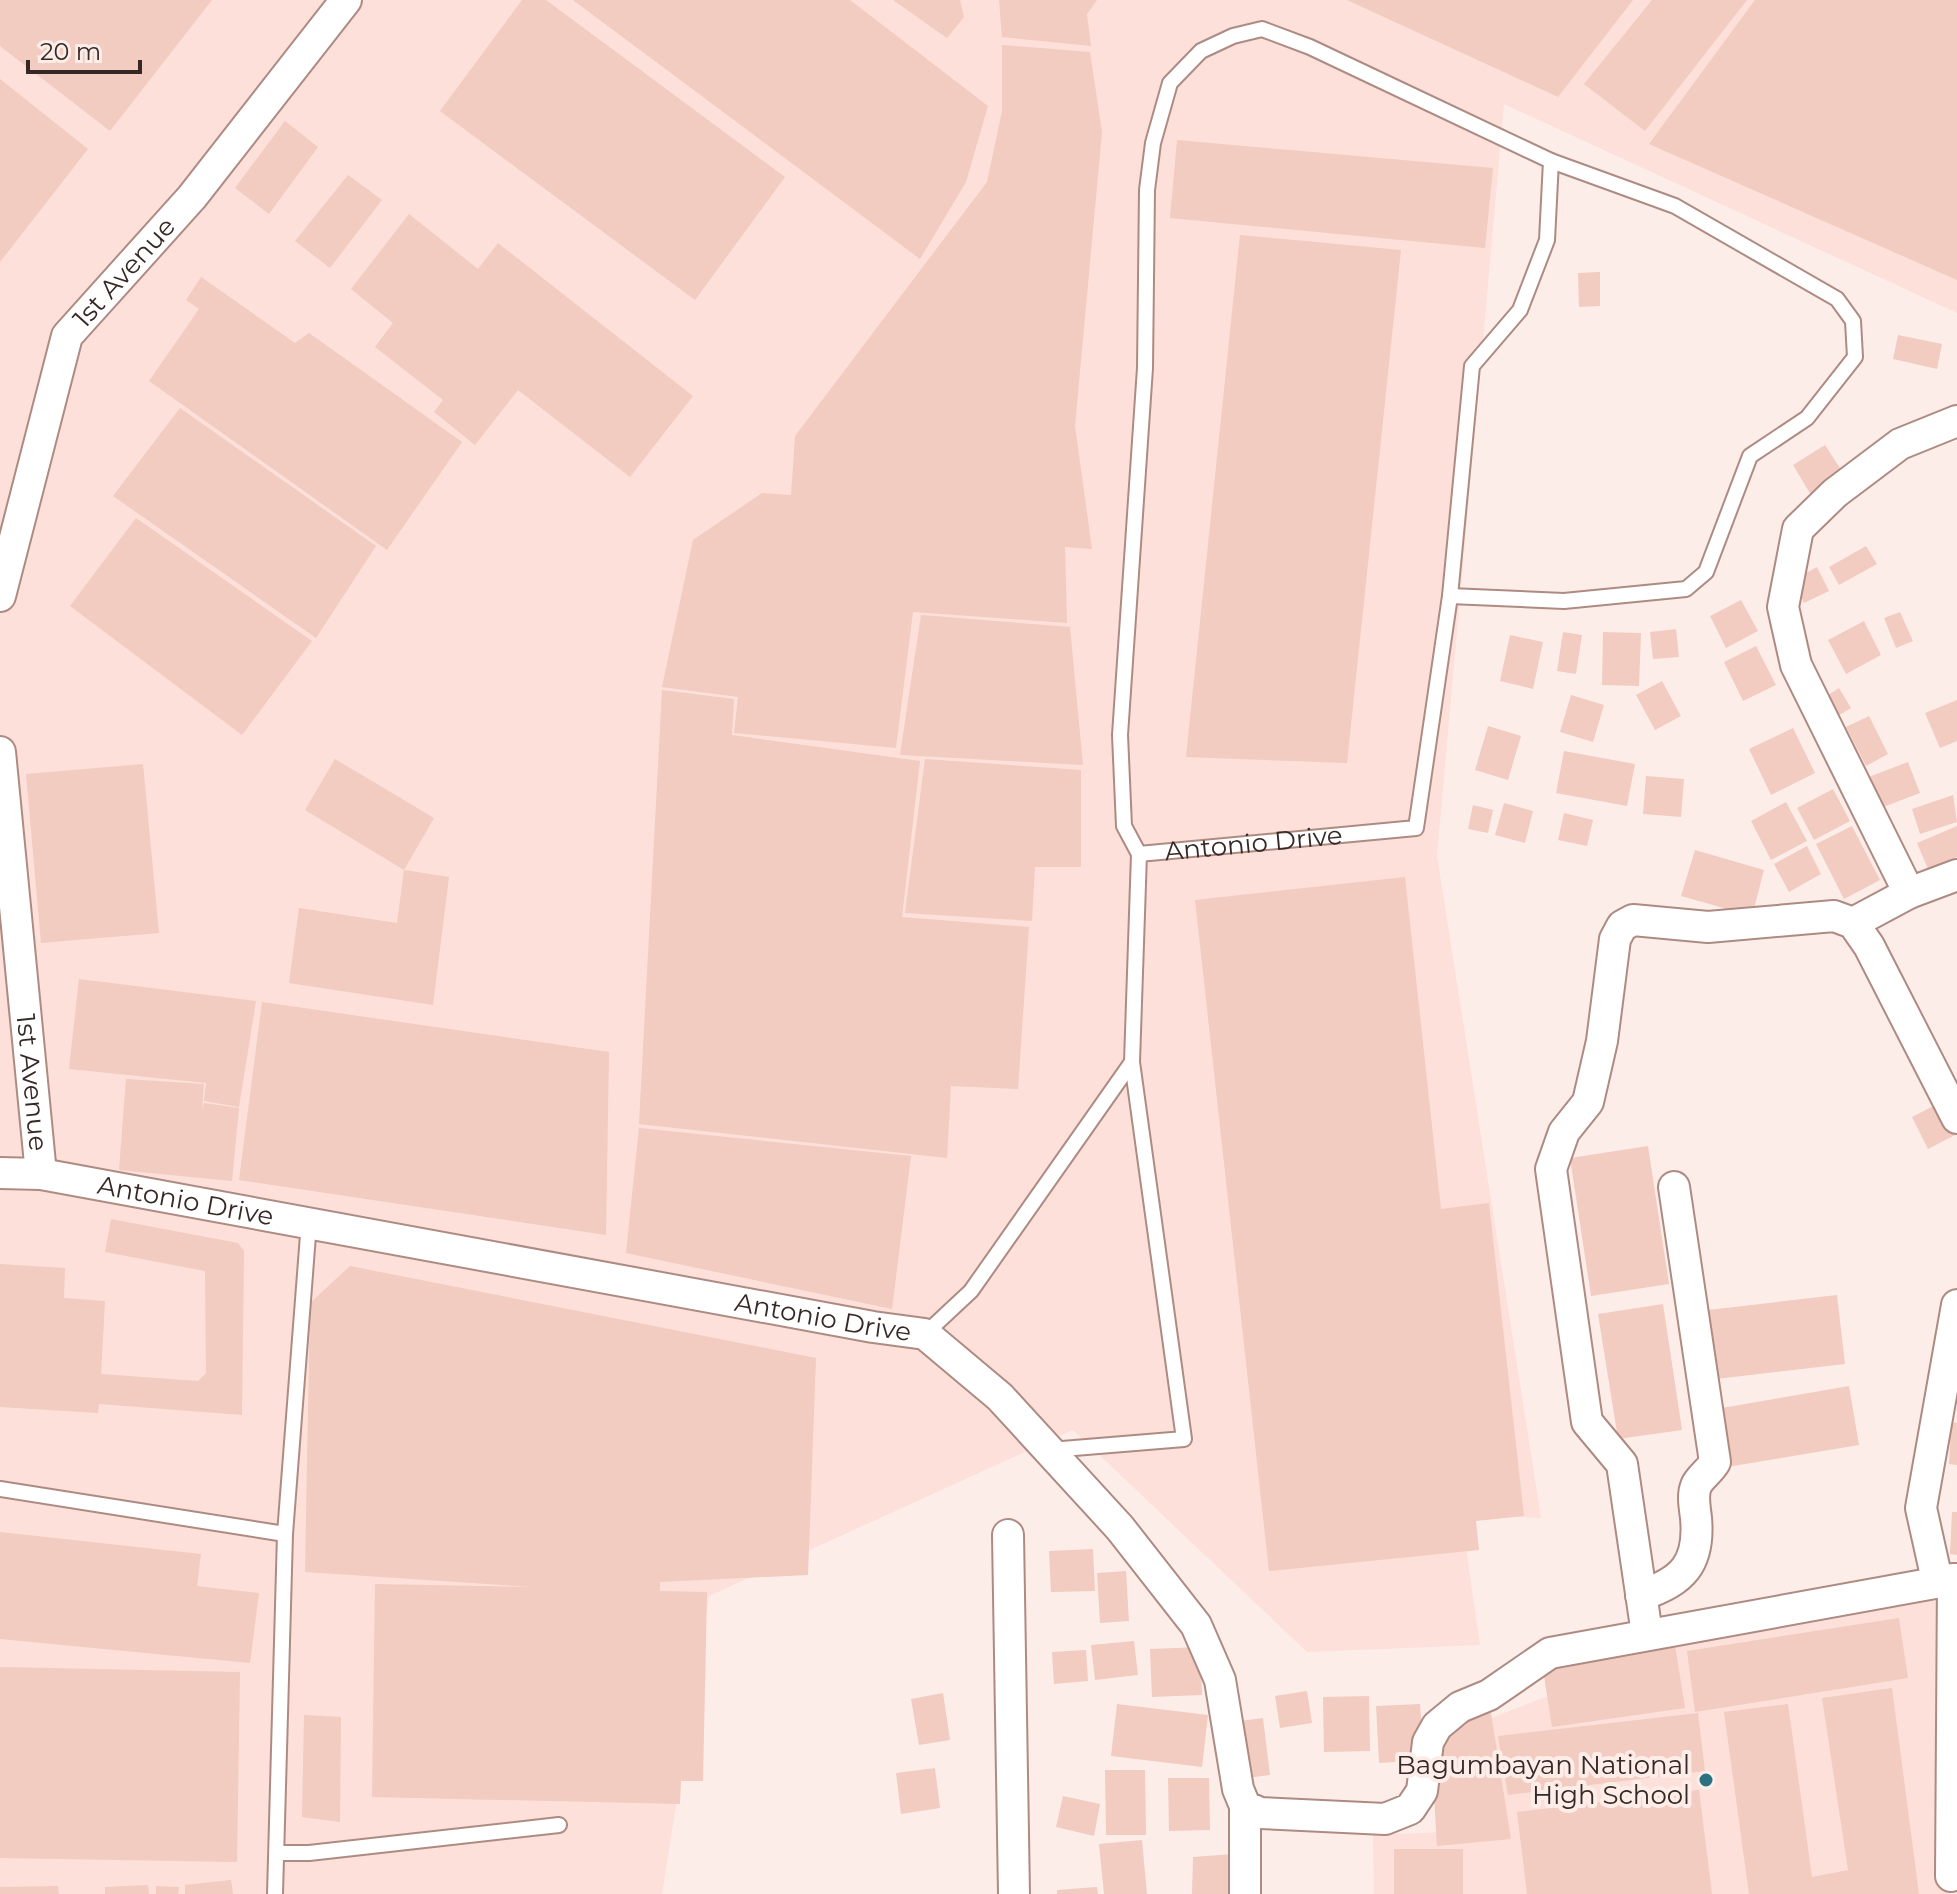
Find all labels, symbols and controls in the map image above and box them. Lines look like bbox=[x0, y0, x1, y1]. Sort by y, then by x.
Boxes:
scale bar bbox=[28, 24, 140, 74]
text: 20 m bbox=[40, 37, 101, 66]
street label: 1st Avenue bbox=[66, 211, 182, 334]
street label: Antonio Drive bbox=[1163, 819, 1344, 868]
street label: 1st Avenue bbox=[10, 1012, 55, 1152]
street label: Antonio Drive bbox=[95, 1169, 276, 1232]
street label: Antonio Drive bbox=[732, 1286, 913, 1348]
place label: Bagumbayan National High School bbox=[1396, 1749, 1690, 1811]
marker: Bagumbayan National High School bbox=[1697, 1771, 1715, 1789]

